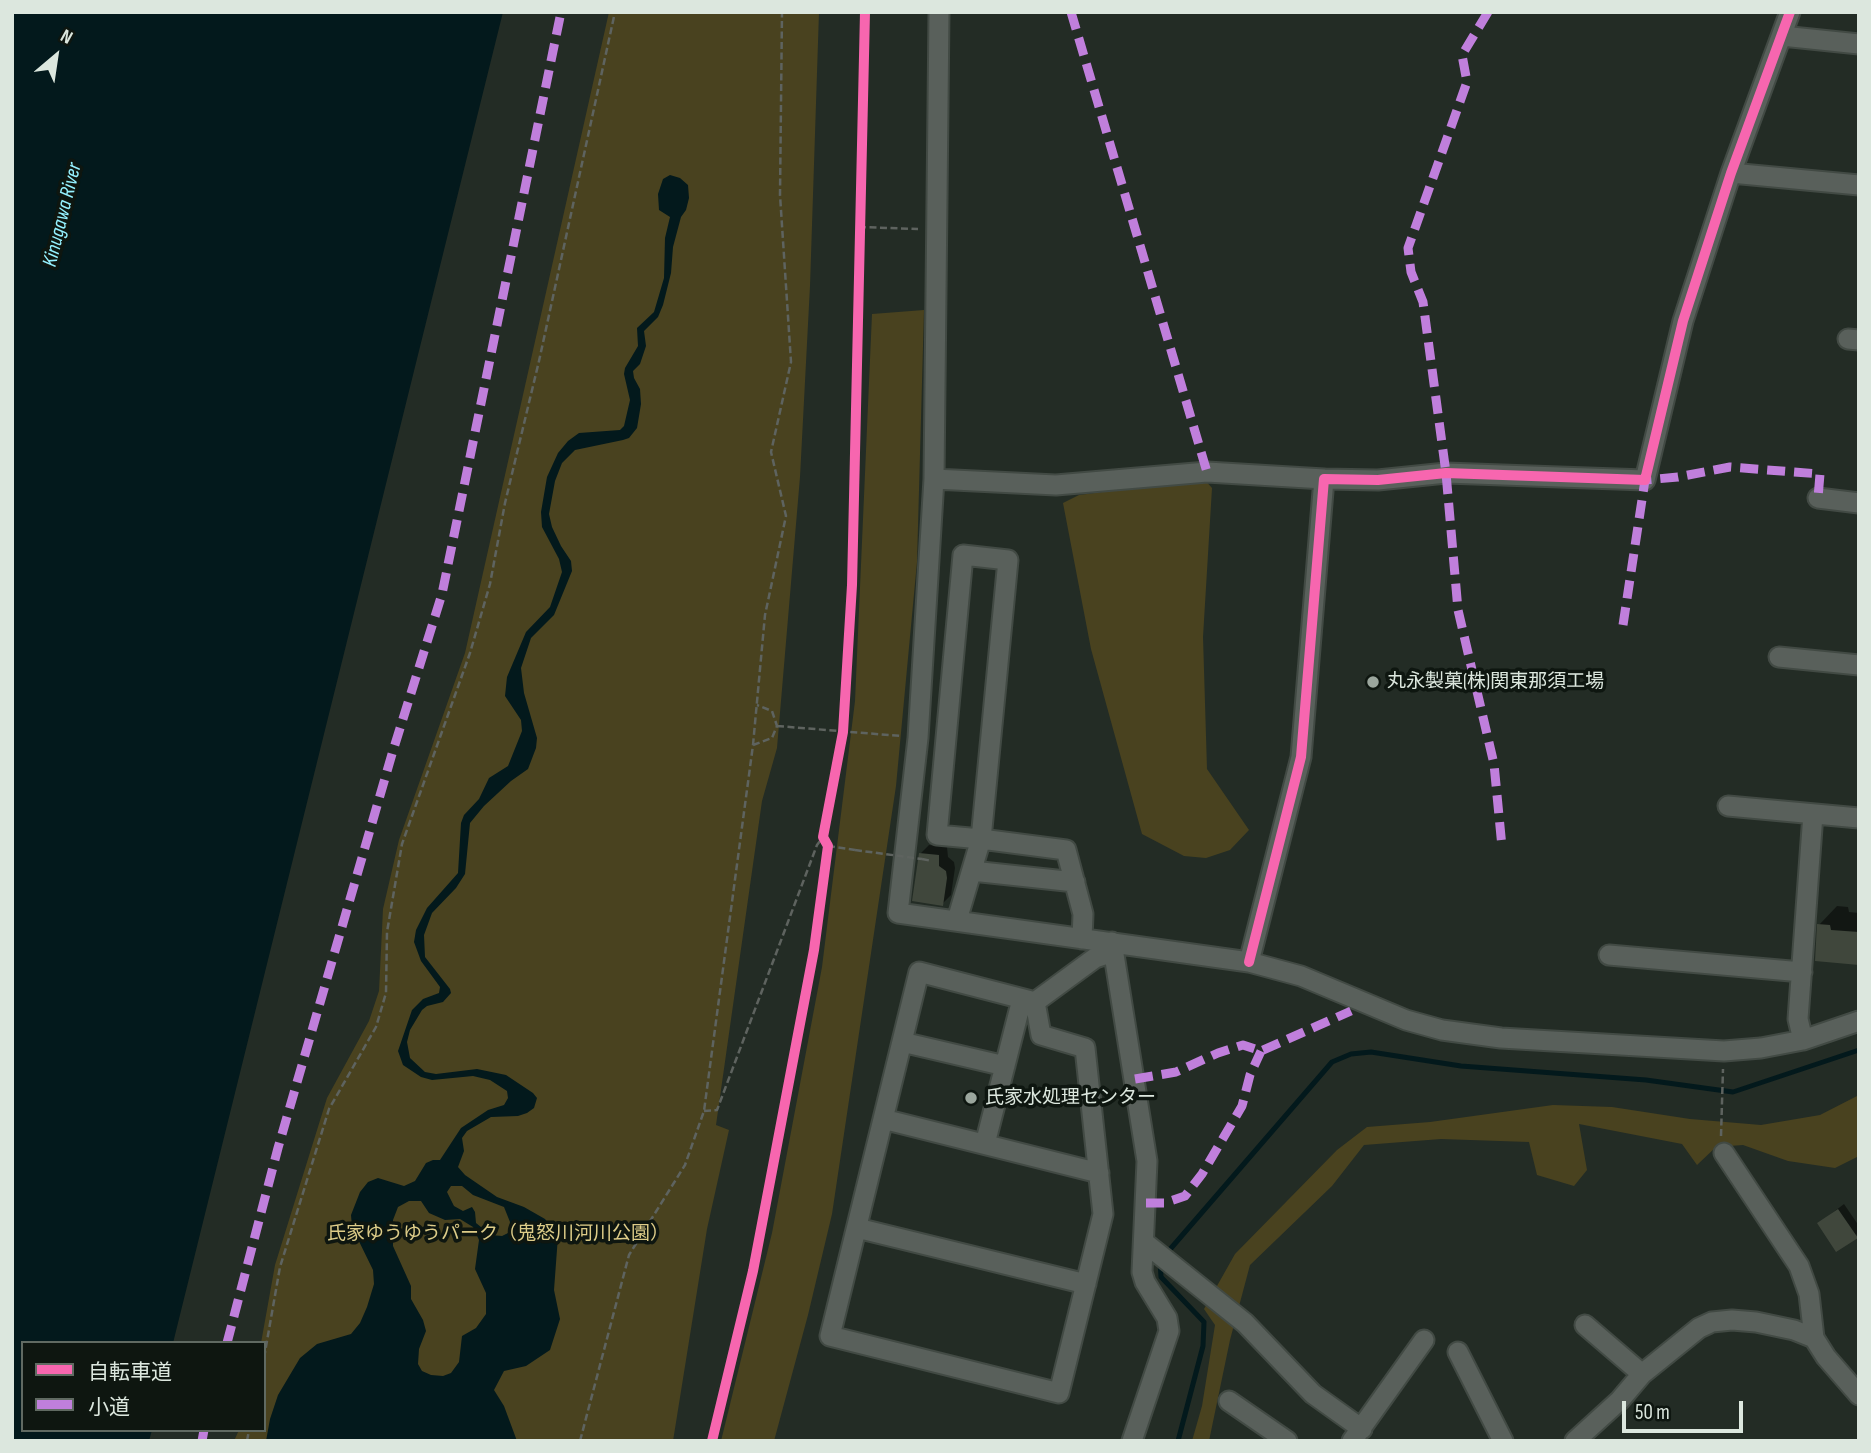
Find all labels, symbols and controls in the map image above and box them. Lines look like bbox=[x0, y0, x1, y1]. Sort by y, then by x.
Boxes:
north arrow bbox=[21, 21, 91, 91]
text: N bbox=[56, 25, 76, 50]
water label: Kinugawa River bbox=[38, 160, 88, 270]
place label: 丸永製菓(株)関東那須工場 bbox=[1387, 671, 1604, 693]
marker: 丸永製菓(株)関東那須工場 bbox=[1365, 674, 1381, 690]
place label: 氏家水処理センター bbox=[985, 1087, 1156, 1109]
marker: 氏家水処理センター bbox=[963, 1090, 979, 1106]
park label: 氏家ゆうゆうパーク（鬼怒川河川公園） bbox=[327, 1223, 669, 1245]
legend bbox=[21, 1341, 266, 1432]
text: 自転車道 bbox=[88, 1360, 172, 1385]
scale bar bbox=[1626, 1386, 1747, 1430]
text: 小道 bbox=[88, 1395, 130, 1420]
text: 50 m bbox=[1635, 1400, 1670, 1425]

